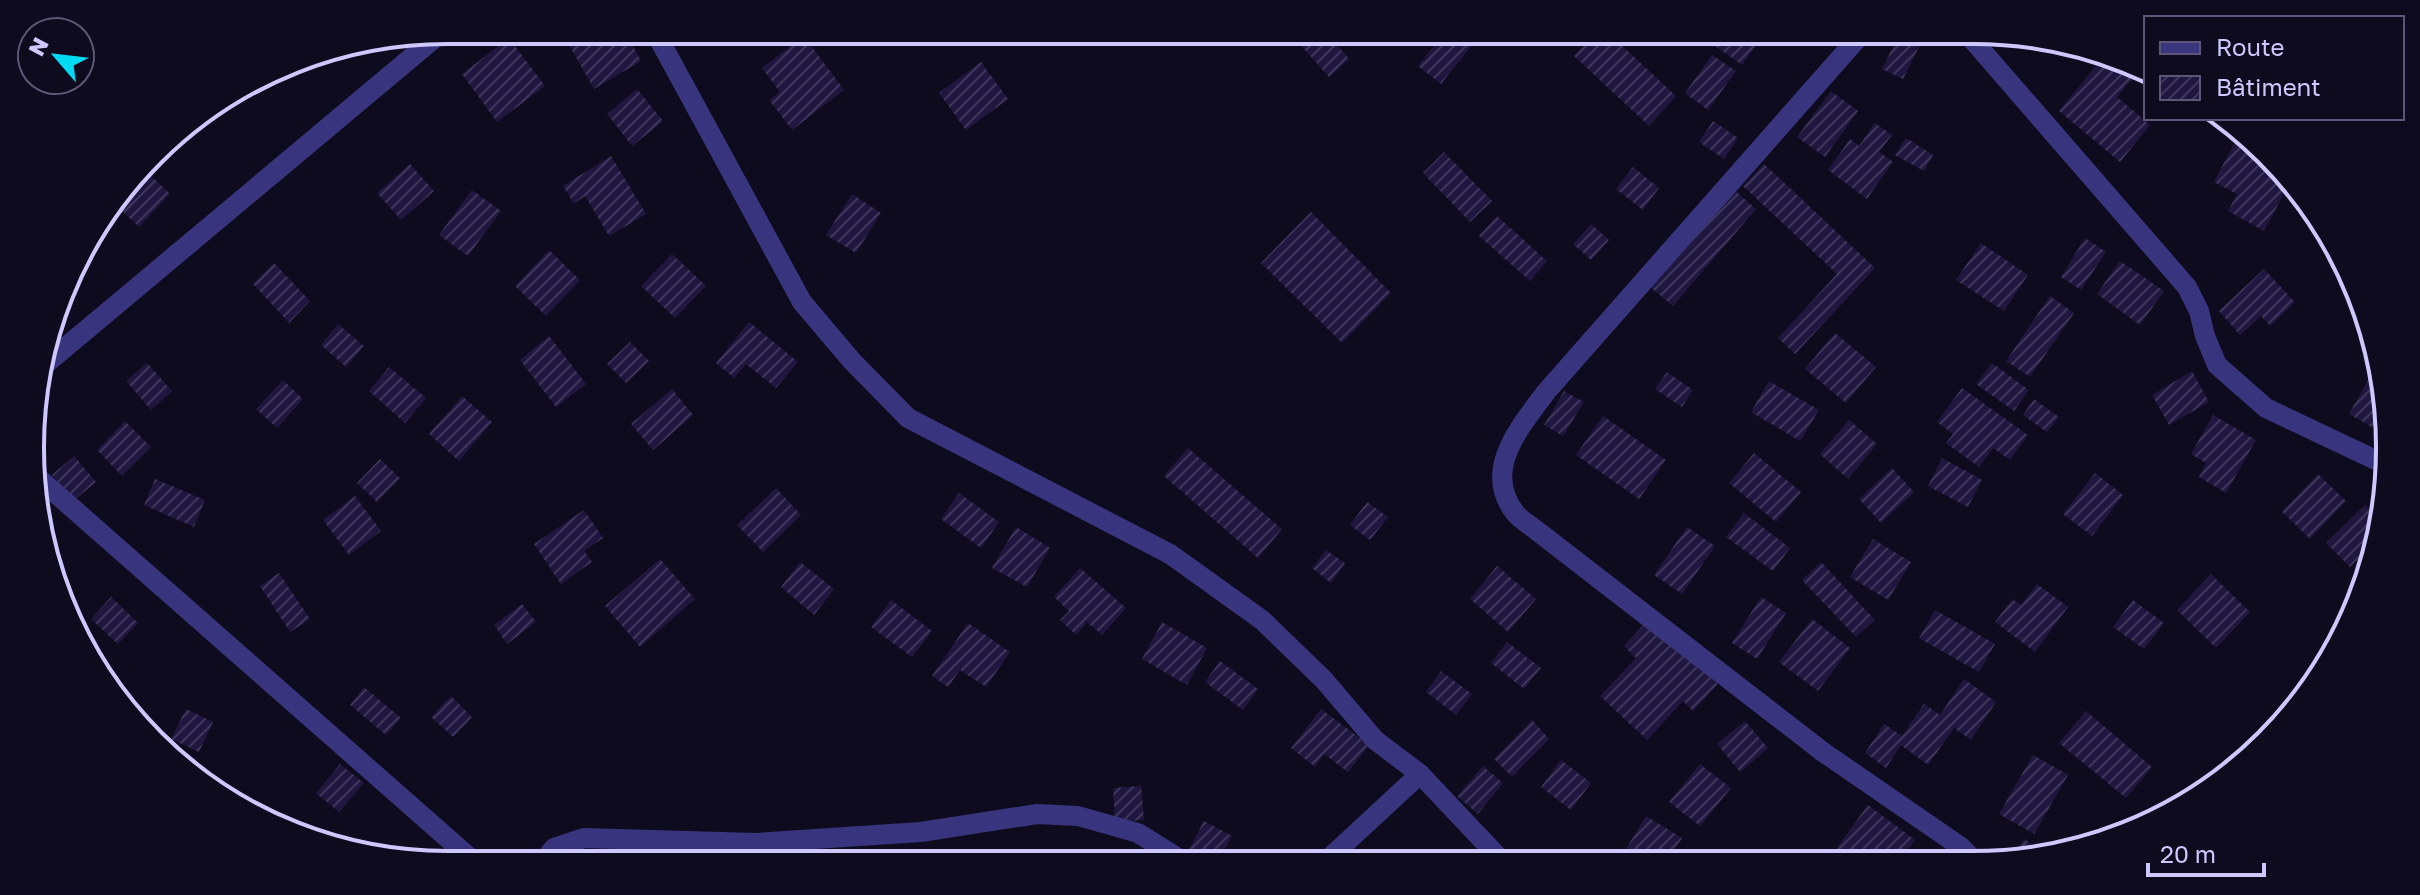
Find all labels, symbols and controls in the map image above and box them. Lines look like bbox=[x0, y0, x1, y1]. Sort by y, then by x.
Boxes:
north arrow bbox=[16, 16, 96, 96]
legend bbox=[2144, 16, 2404, 120]
text: Route bbox=[2216, 32, 2285, 61]
text: N bbox=[22, 33, 54, 60]
text: Bâtiment bbox=[2216, 72, 2321, 101]
scale bar bbox=[2148, 827, 2264, 877]
text: 20 m bbox=[2160, 839, 2216, 868]

